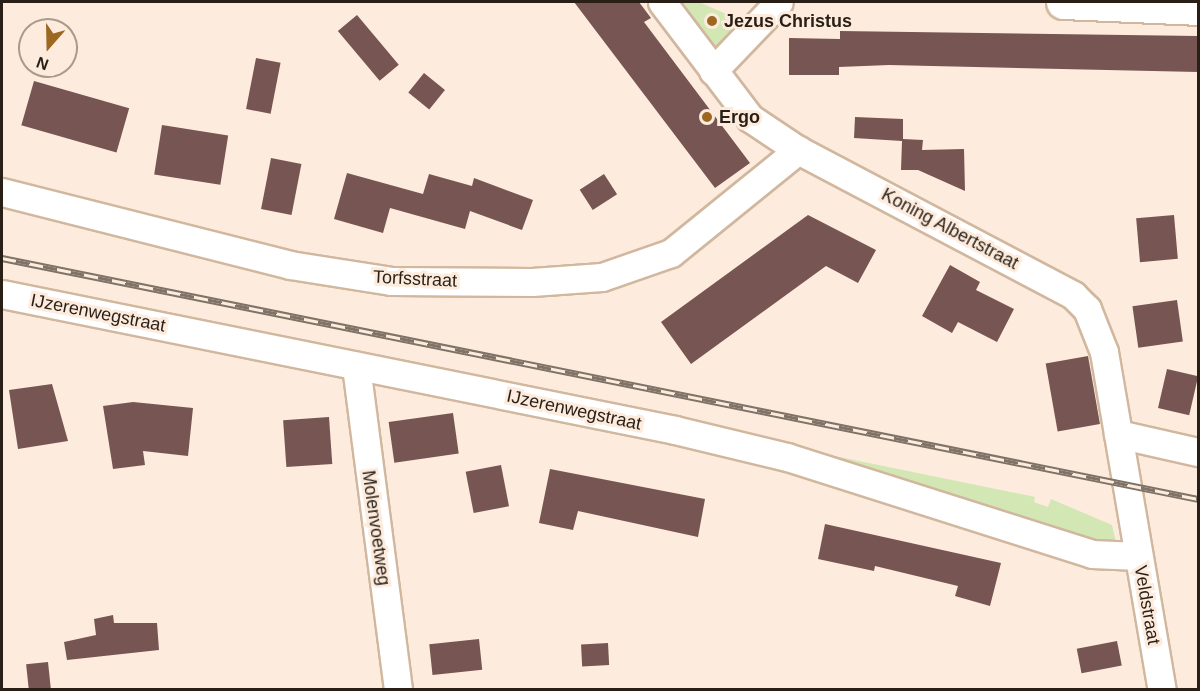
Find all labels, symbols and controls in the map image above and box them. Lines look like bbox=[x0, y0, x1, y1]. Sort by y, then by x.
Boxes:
place label: Jezus Christus bbox=[724, 10, 852, 32]
marker: Jezus Christus bbox=[705, 14, 719, 28]
north arrow bbox=[18, 18, 78, 78]
text: N bbox=[34, 54, 51, 73]
place label: Ergo bbox=[719, 106, 760, 128]
marker: Ergo bbox=[700, 110, 714, 124]
street label: Koning Albertstraat bbox=[877, 184, 1023, 274]
street label: Torfsstraat bbox=[372, 266, 458, 292]
street label: IJzerenwegstraat bbox=[29, 289, 167, 337]
street label: IJzerenwegstraat bbox=[505, 385, 643, 435]
street label: Molenvoetweg bbox=[357, 469, 395, 587]
street label: Veldstraat bbox=[1129, 564, 1165, 646]

